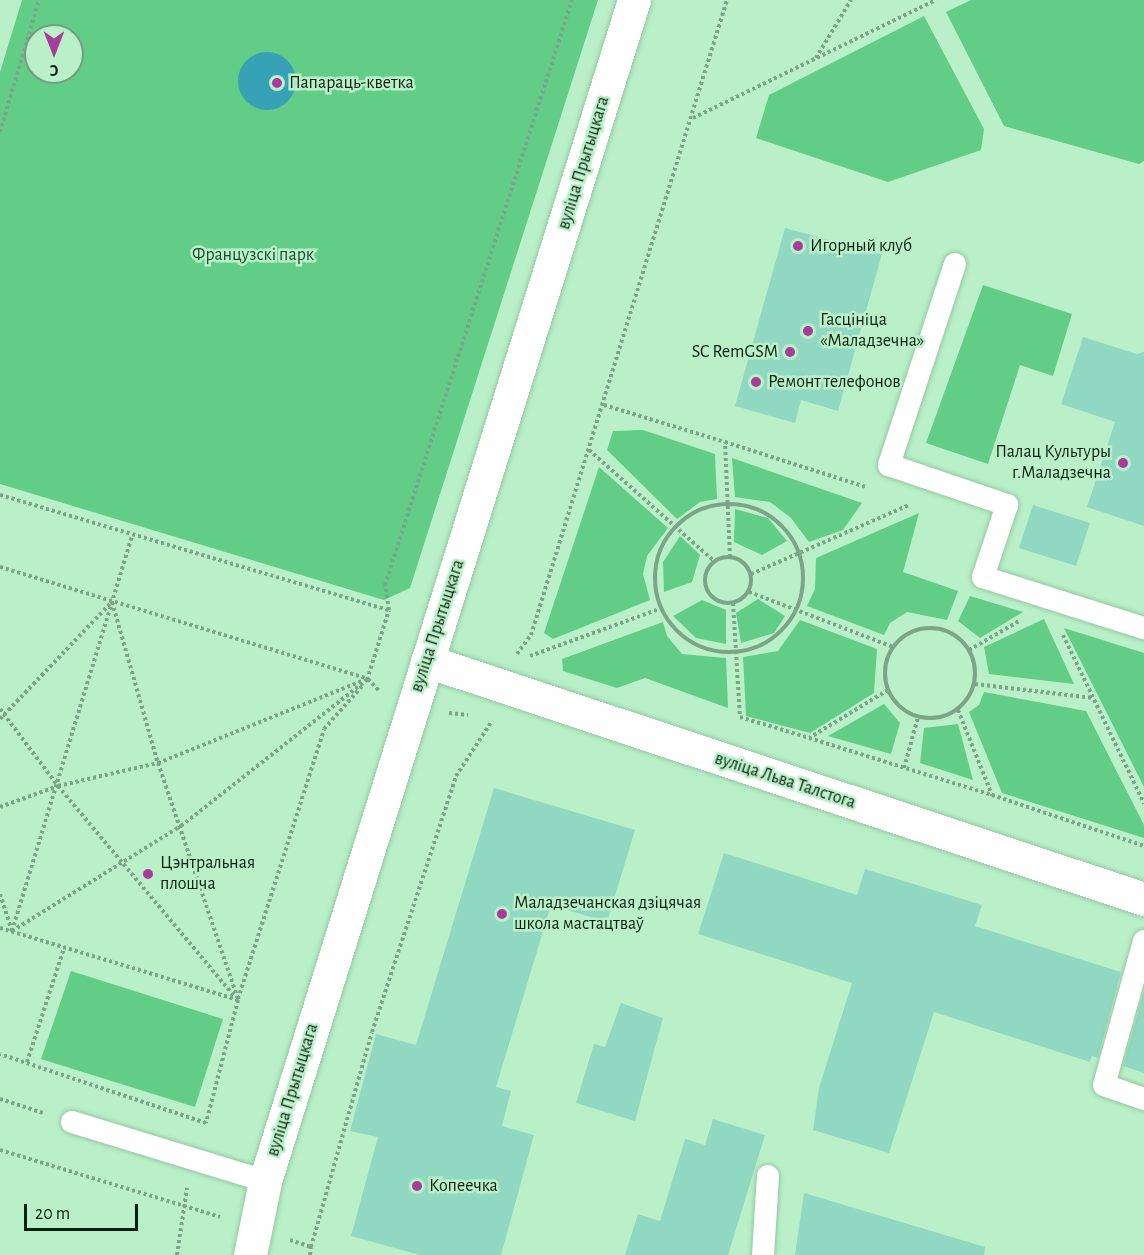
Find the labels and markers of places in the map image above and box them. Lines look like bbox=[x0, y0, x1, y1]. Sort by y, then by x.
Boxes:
place label: Папараць-кветка bbox=[289, 72, 414, 94]
marker: Папараць-кветка bbox=[270, 76, 284, 90]
place label: Игорный клуб bbox=[810, 235, 912, 257]
marker: Игорный клуб bbox=[791, 239, 805, 253]
place label: Гасцініца «Маладзечна» bbox=[820, 310, 924, 352]
marker: Гасцініца «Маладзечна» bbox=[801, 324, 815, 338]
place label: SC RemGSM bbox=[692, 341, 778, 363]
marker: SC RemGSM bbox=[783, 345, 797, 359]
place label: Ремонт телефонов bbox=[768, 371, 901, 393]
marker: Ремонт телефонов bbox=[749, 375, 763, 389]
place label: Палац Культуры г.Маладзечна bbox=[995, 442, 1111, 484]
marker: Палац Культуры г.Маладзечна bbox=[1116, 456, 1130, 470]
place label: Цэнтральная плошча bbox=[160, 853, 255, 896]
marker: Цэнтральная плошча bbox=[141, 867, 155, 881]
place label: Маладзечанская дзіцячая школа мастацтваў bbox=[514, 893, 701, 936]
marker: Маладзечанская дзіцячая школа мастацтваў bbox=[495, 907, 509, 921]
place label: Копеечка bbox=[429, 1175, 498, 1197]
marker: Копеечка bbox=[410, 1179, 424, 1193]

